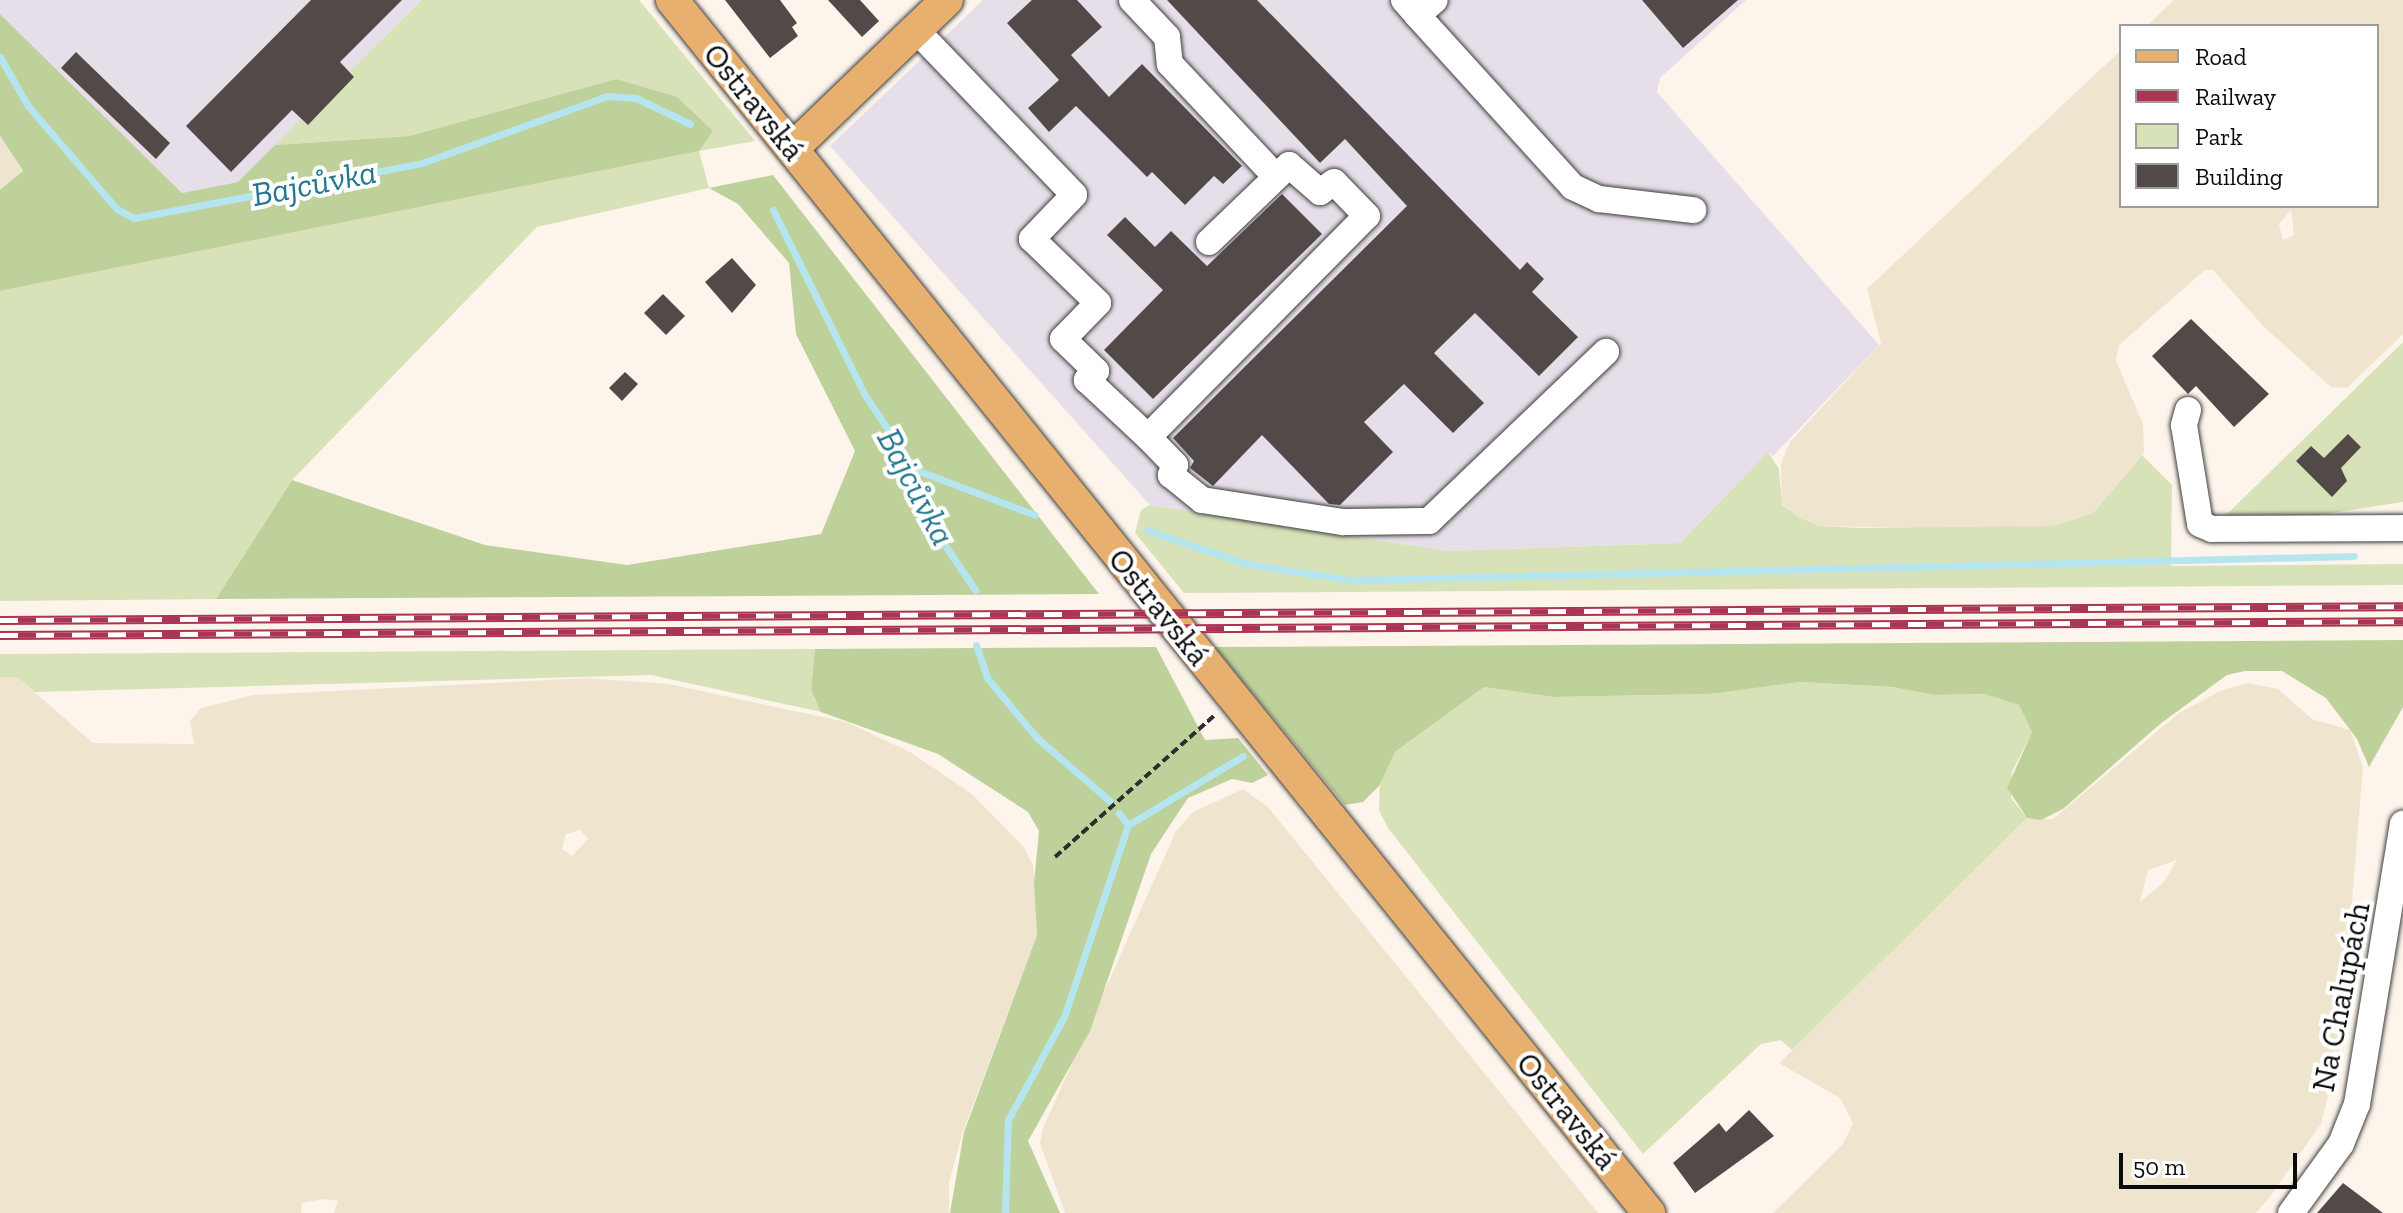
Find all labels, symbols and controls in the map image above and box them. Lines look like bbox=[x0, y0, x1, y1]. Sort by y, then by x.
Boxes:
legend bbox=[2119, 24, 2379, 208]
street label: Ostravská bbox=[695, 36, 813, 168]
text: Road bbox=[2195, 42, 2247, 71]
text: Railway bbox=[2195, 82, 2276, 111]
text: Park bbox=[2195, 122, 2243, 151]
water label: Bajcůvka bbox=[248, 151, 380, 215]
text: Building bbox=[2195, 162, 2283, 191]
water label: Bajcůvka bbox=[868, 422, 964, 552]
street label: Ostravská bbox=[1100, 541, 1218, 673]
street label: Na Chalupách bbox=[2304, 899, 2378, 1095]
street label: Ostravská bbox=[1508, 1045, 1626, 1177]
scale bar bbox=[2123, 1137, 2301, 1187]
text: 50 m bbox=[2133, 1152, 2185, 1181]

